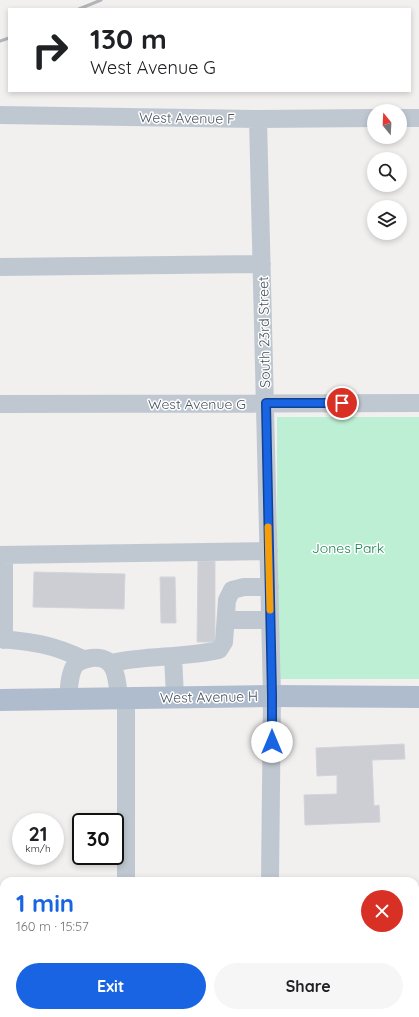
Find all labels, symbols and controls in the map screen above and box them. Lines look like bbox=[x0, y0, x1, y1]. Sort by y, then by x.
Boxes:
text: 130 m bbox=[90, 21, 167, 56]
icon: right bbox=[24, 24, 76, 76]
text: West Avenue G bbox=[90, 56, 216, 79]
north arrow bbox=[367, 104, 407, 144]
map controls bbox=[367, 104, 407, 240]
street label: West Avenue F bbox=[139, 108, 235, 128]
button: search bbox=[367, 152, 407, 192]
button: layers bbox=[367, 200, 407, 240]
street label: South 23rd Street bbox=[254, 276, 274, 388]
pin bbox=[325, 386, 359, 420]
icon: arrive bbox=[331, 392, 353, 414]
street label: West Avenue G bbox=[148, 395, 246, 413]
park label: Jones Park bbox=[312, 539, 384, 557]
street label: West Avenue H bbox=[160, 687, 258, 707]
position arrow bbox=[251, 721, 293, 763]
speed limit sign: 30 bbox=[72, 813, 124, 865]
text: 21 bbox=[28, 821, 48, 846]
text: km/h bbox=[25, 842, 51, 855]
text: 1 min bbox=[16, 888, 74, 918]
button: close bbox=[361, 890, 403, 932]
text: 160 m · 15:57 bbox=[16, 918, 89, 934]
button: Exit bbox=[16, 963, 206, 1009]
button: Share bbox=[214, 963, 403, 1009]

